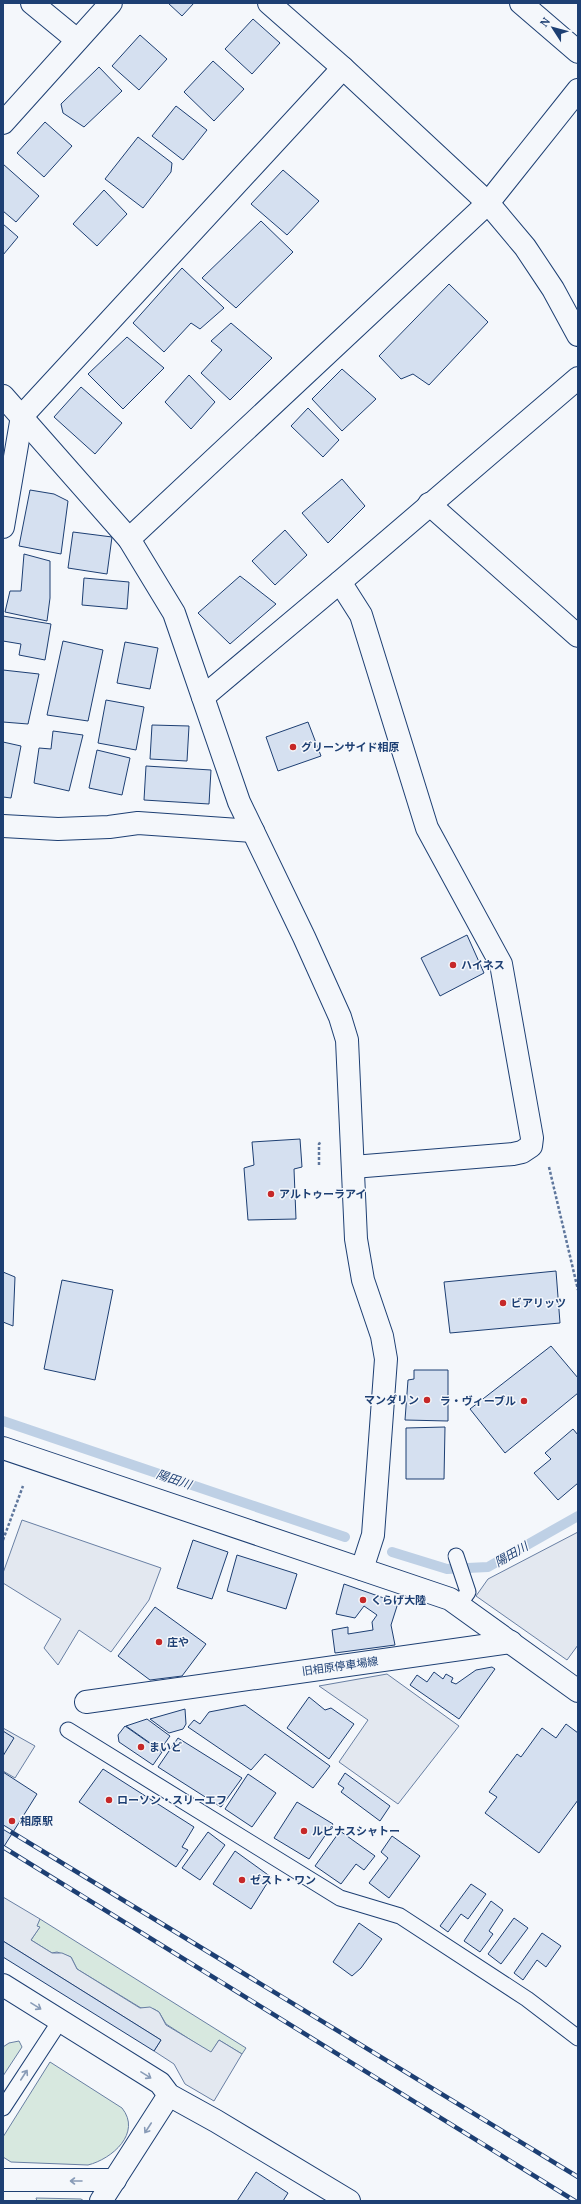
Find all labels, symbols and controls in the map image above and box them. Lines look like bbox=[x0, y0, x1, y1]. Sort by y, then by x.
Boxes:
north arrow bbox=[533, 8, 573, 48]
text: N bbox=[537, 14, 553, 30]
place label: グリーンサイド相原 bbox=[301, 740, 399, 754]
marker: グリーンサイド相原 bbox=[288, 742, 298, 752]
place label: ハイネス bbox=[461, 958, 505, 972]
marker: ハイネス bbox=[448, 960, 458, 970]
place label: アルトゥーラアイ bbox=[279, 1187, 366, 1201]
marker: アルトゥーラアイ bbox=[266, 1189, 276, 1199]
place label: ビアリッツ bbox=[511, 1296, 566, 1310]
marker: ビアリッツ bbox=[498, 1298, 508, 1308]
place label: マンダリン bbox=[364, 1393, 419, 1407]
place label: ラ・ヴィーブル bbox=[440, 1394, 516, 1408]
marker: マンダリン bbox=[422, 1395, 432, 1405]
marker: ラ・ヴィーブル bbox=[519, 1396, 529, 1406]
water label: 陽田川 bbox=[155, 1466, 195, 1493]
water label: 陽田川 bbox=[492, 1538, 532, 1569]
place label: くらげ大陸 bbox=[371, 1593, 426, 1607]
marker: くらげ大陸 bbox=[358, 1595, 368, 1605]
place label: 庄や bbox=[167, 1635, 189, 1649]
marker: 庄や bbox=[154, 1637, 164, 1647]
street label: 旧相原停車場線 bbox=[301, 1654, 379, 1678]
place label: まいど bbox=[149, 1740, 182, 1754]
marker: まいど bbox=[136, 1742, 146, 1752]
place label: ローソン・スリーエフ bbox=[117, 1793, 227, 1807]
marker: ローソン・スリーエフ bbox=[104, 1795, 114, 1805]
place label: 相原駅 bbox=[20, 1814, 53, 1828]
marker: 相原駅 bbox=[7, 1816, 17, 1826]
place label: ルピナスシャトー bbox=[312, 1824, 400, 1838]
marker: ルピナスシャトー bbox=[299, 1826, 309, 1836]
place label: ゼスト・ワン bbox=[250, 1873, 316, 1887]
marker: ゼスト・ワン bbox=[237, 1875, 247, 1885]
one-way arrow bbox=[30, 2002, 41, 2010]
one-way arrow bbox=[20, 2070, 28, 2081]
one-way arrow bbox=[140, 2071, 151, 2079]
one-way arrow bbox=[144, 2122, 152, 2133]
one-way arrow bbox=[70, 2177, 83, 2185]

